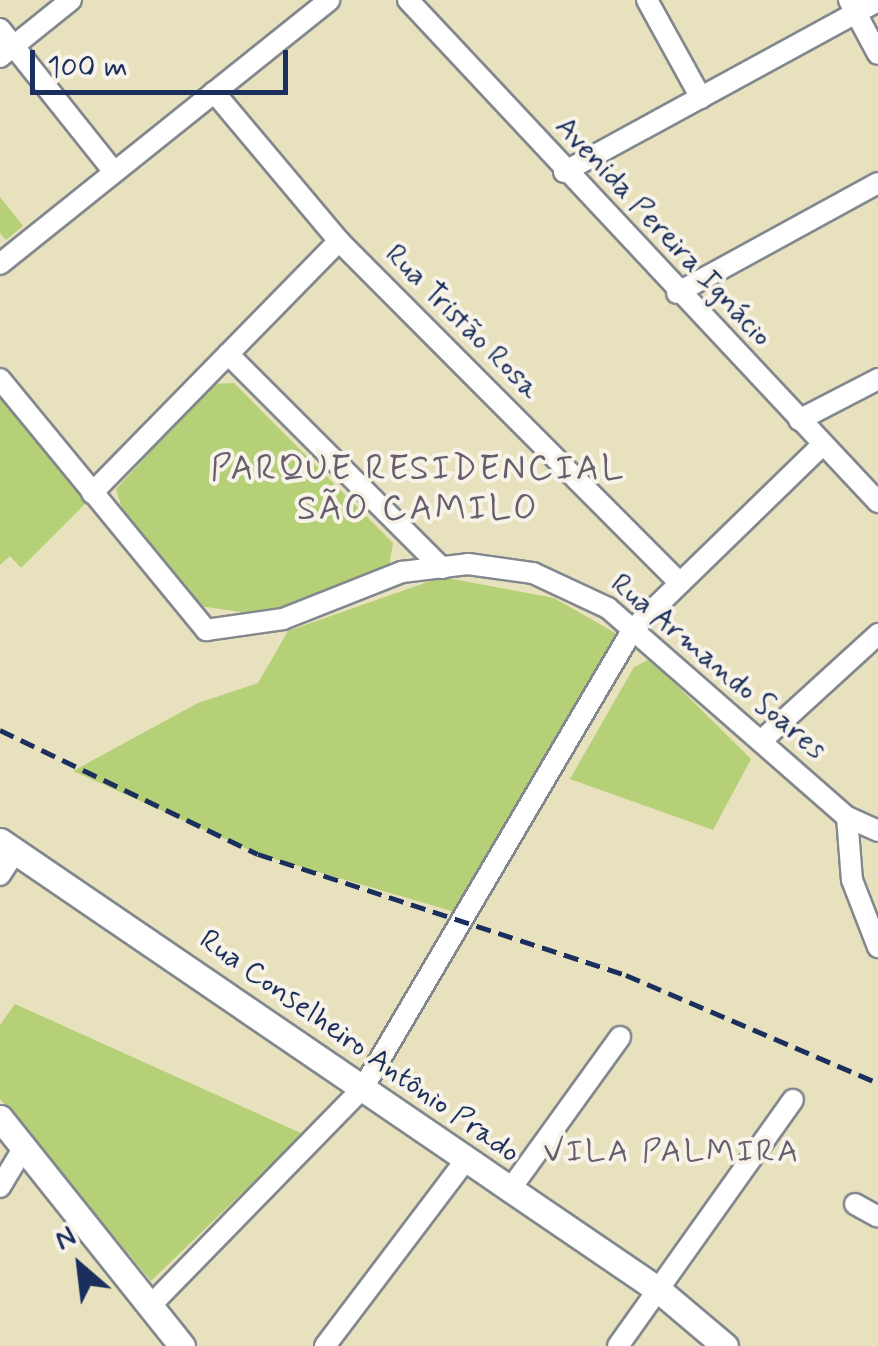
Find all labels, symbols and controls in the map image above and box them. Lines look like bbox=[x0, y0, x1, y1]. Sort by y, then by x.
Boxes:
scale bar bbox=[35, 30, 292, 92]
text: 100 m bbox=[47, 48, 128, 87]
street label: Avenida Pereira Ignácio bbox=[548, 110, 778, 354]
street label: Rua Tristão Rosa bbox=[378, 238, 546, 406]
district label: PARQUE RESIDENCIAL SÃO CAMILO bbox=[212, 448, 624, 530]
street label: Rua Armando Soares bbox=[604, 567, 832, 767]
street label: Rua Conselheiro Antônio Prado bbox=[193, 923, 525, 1171]
district label: VILA PALMIRA bbox=[547, 1133, 797, 1171]
north arrow bbox=[30, 1216, 130, 1316]
text: N bbox=[49, 1218, 83, 1260]

